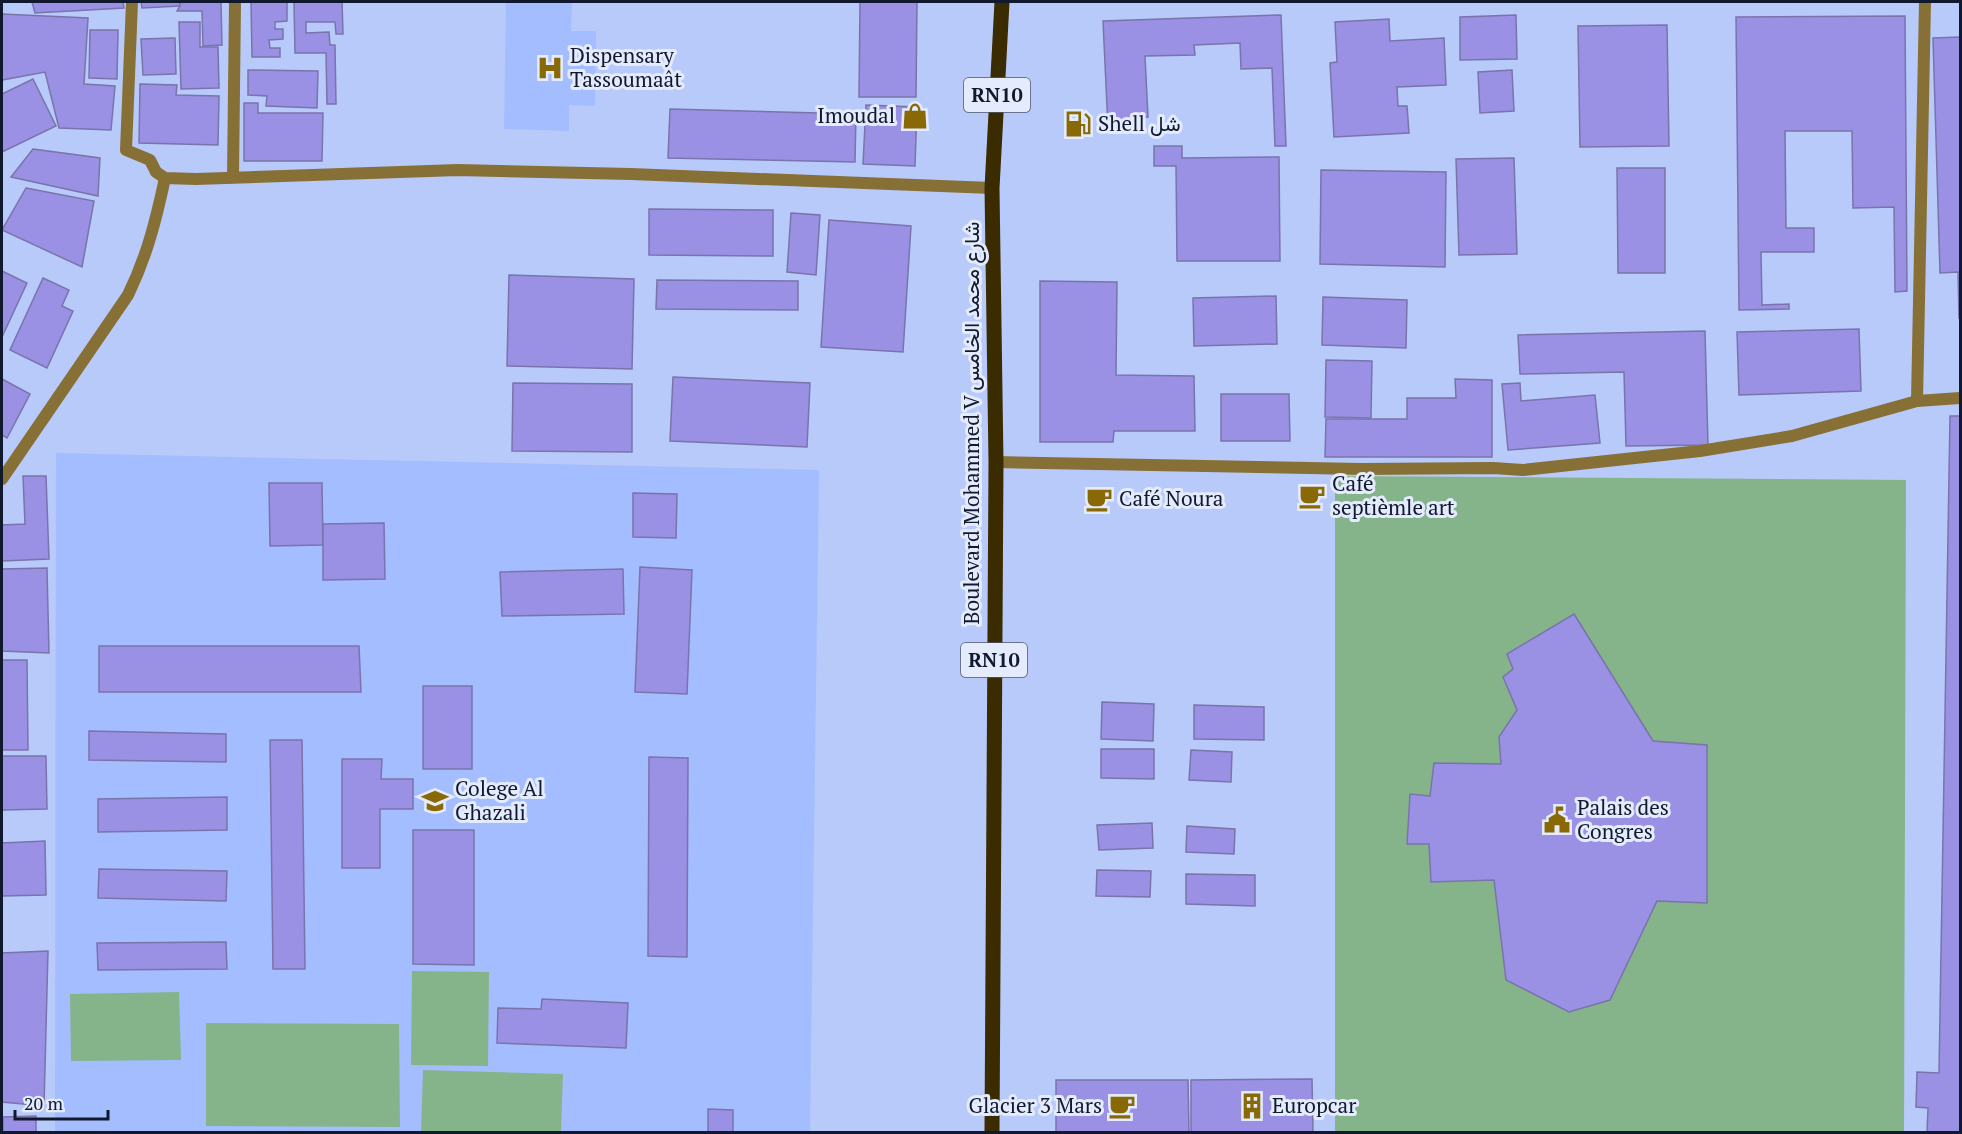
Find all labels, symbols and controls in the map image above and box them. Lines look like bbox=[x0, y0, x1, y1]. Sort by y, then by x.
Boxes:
place label: Dispensary Tassoumaât bbox=[570, 41, 682, 93]
hospital icon: Dispensary Tassoumaât bbox=[535, 53, 565, 83]
road number: RN10 bbox=[964, 78, 1030, 112]
place label: Imoudal bbox=[817, 101, 895, 129]
shop icon: Imoudal bbox=[900, 101, 930, 131]
fuel station icon: Shell شل bbox=[1063, 109, 1093, 139]
place label: Shell شل bbox=[1098, 109, 1181, 137]
street label: Boulevard Mohammed V شارع محمد الخامس bbox=[957, 222, 986, 624]
place label: Café septièmle art bbox=[1332, 469, 1455, 521]
cafe icon: Café septièmle art bbox=[1297, 481, 1327, 511]
cafe icon: Café Noura bbox=[1084, 484, 1114, 514]
place label: Café Noura bbox=[1119, 484, 1224, 512]
road number: RN10 bbox=[961, 643, 1027, 677]
place label: Colege Al Ghazali bbox=[455, 774, 544, 826]
school or university icon: Colege Al Ghazali bbox=[420, 786, 450, 816]
place label: Palais des Congres bbox=[1577, 793, 1669, 845]
public building icon: Palais des Congres bbox=[1542, 805, 1572, 835]
scale bar bbox=[15, 1083, 108, 1121]
text: 20 m bbox=[24, 1091, 64, 1115]
place label: Glacier 3 Mars bbox=[969, 1091, 1102, 1119]
cafe icon: Glacier 3 Mars bbox=[1107, 1091, 1137, 1121]
building icon: Europcar bbox=[1237, 1091, 1267, 1121]
place label: Europcar bbox=[1272, 1091, 1356, 1119]

